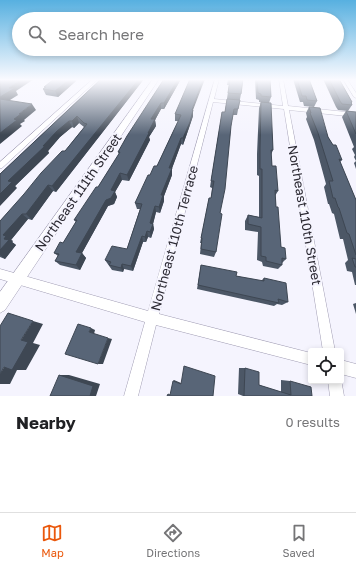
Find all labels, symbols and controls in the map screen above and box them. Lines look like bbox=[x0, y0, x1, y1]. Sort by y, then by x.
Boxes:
search box bbox=[12, 12, 344, 56]
icon: search bbox=[26, 23, 48, 45]
text: Search here bbox=[58, 25, 144, 43]
street label: Northeast 111th Street bbox=[31, 130, 125, 254]
street label: Northeast 110th Street bbox=[285, 144, 325, 286]
street label: Northeast 110th Terrace bbox=[147, 164, 201, 312]
map controls bbox=[308, 348, 344, 384]
button: locate bbox=[308, 348, 344, 384]
text: Nearby bbox=[16, 412, 76, 433]
text: 0 results bbox=[285, 414, 340, 430]
tab: Map bbox=[41, 522, 64, 559]
tab: Directions bbox=[146, 522, 200, 559]
tab: Saved bbox=[283, 522, 315, 559]

